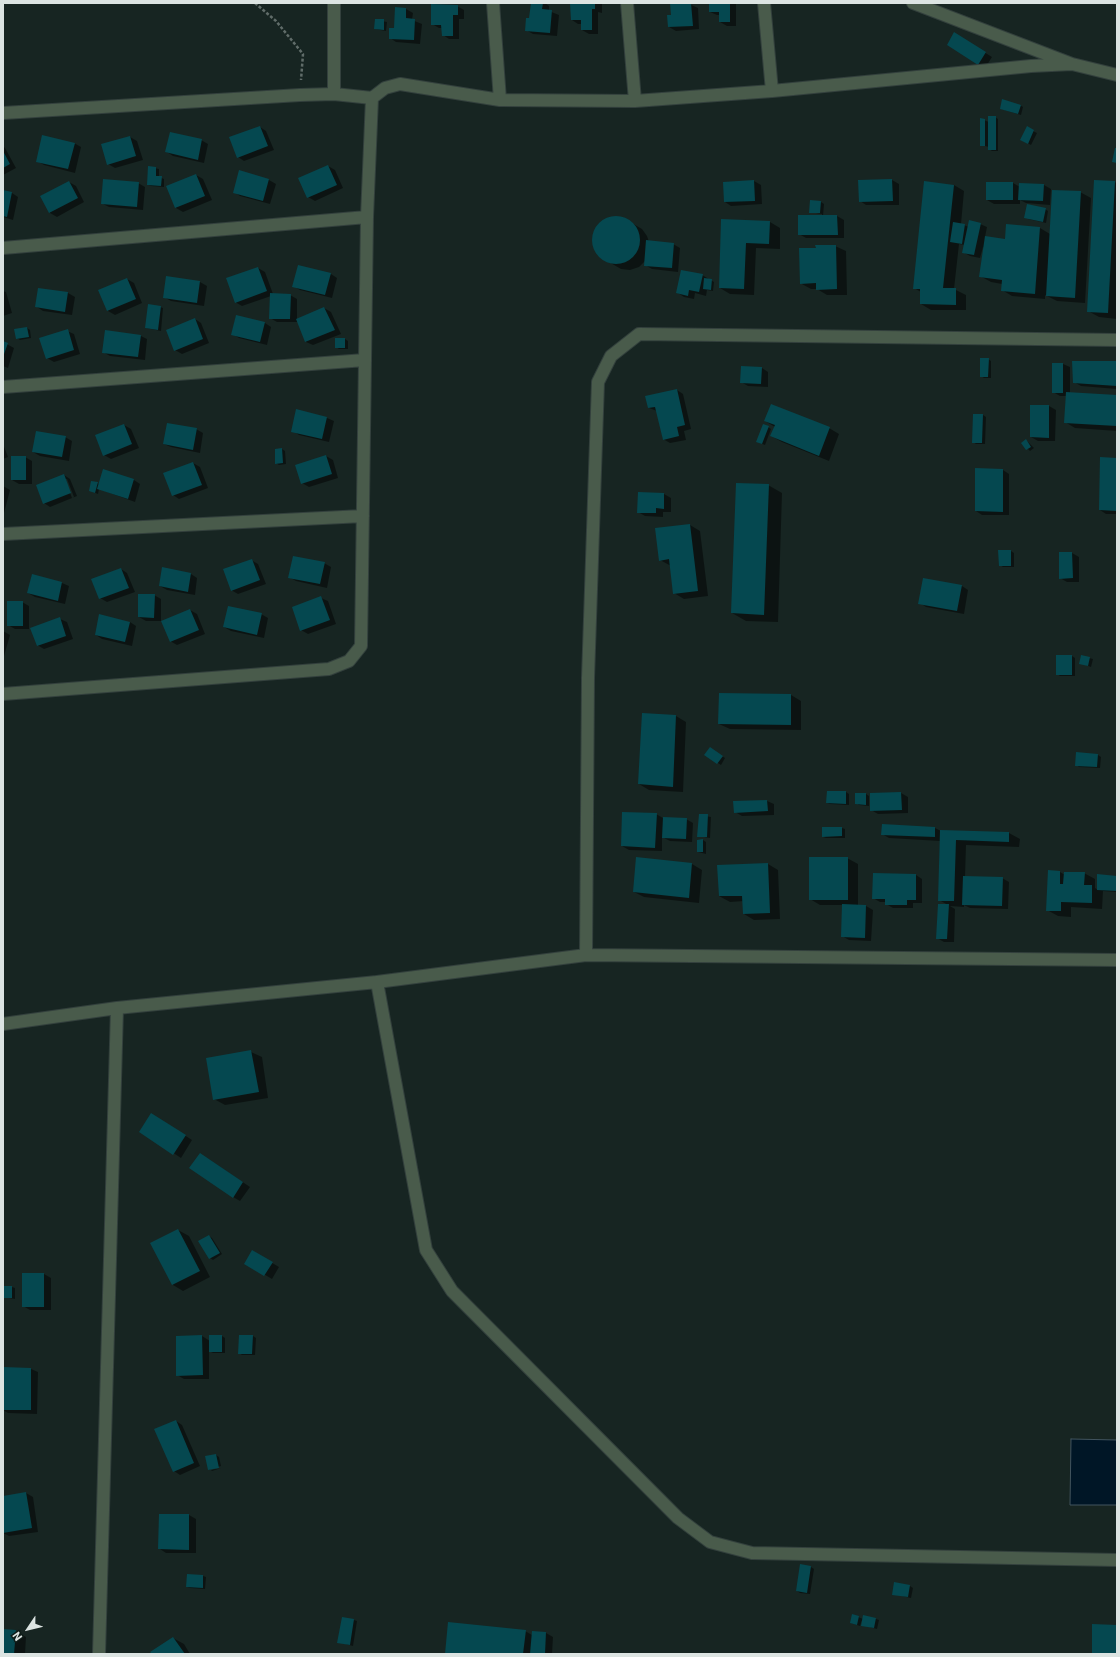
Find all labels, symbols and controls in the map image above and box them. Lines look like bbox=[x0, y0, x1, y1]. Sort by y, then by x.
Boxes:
north arrow bbox=[8, 1609, 48, 1649]
text: N bbox=[10, 1629, 25, 1643]

